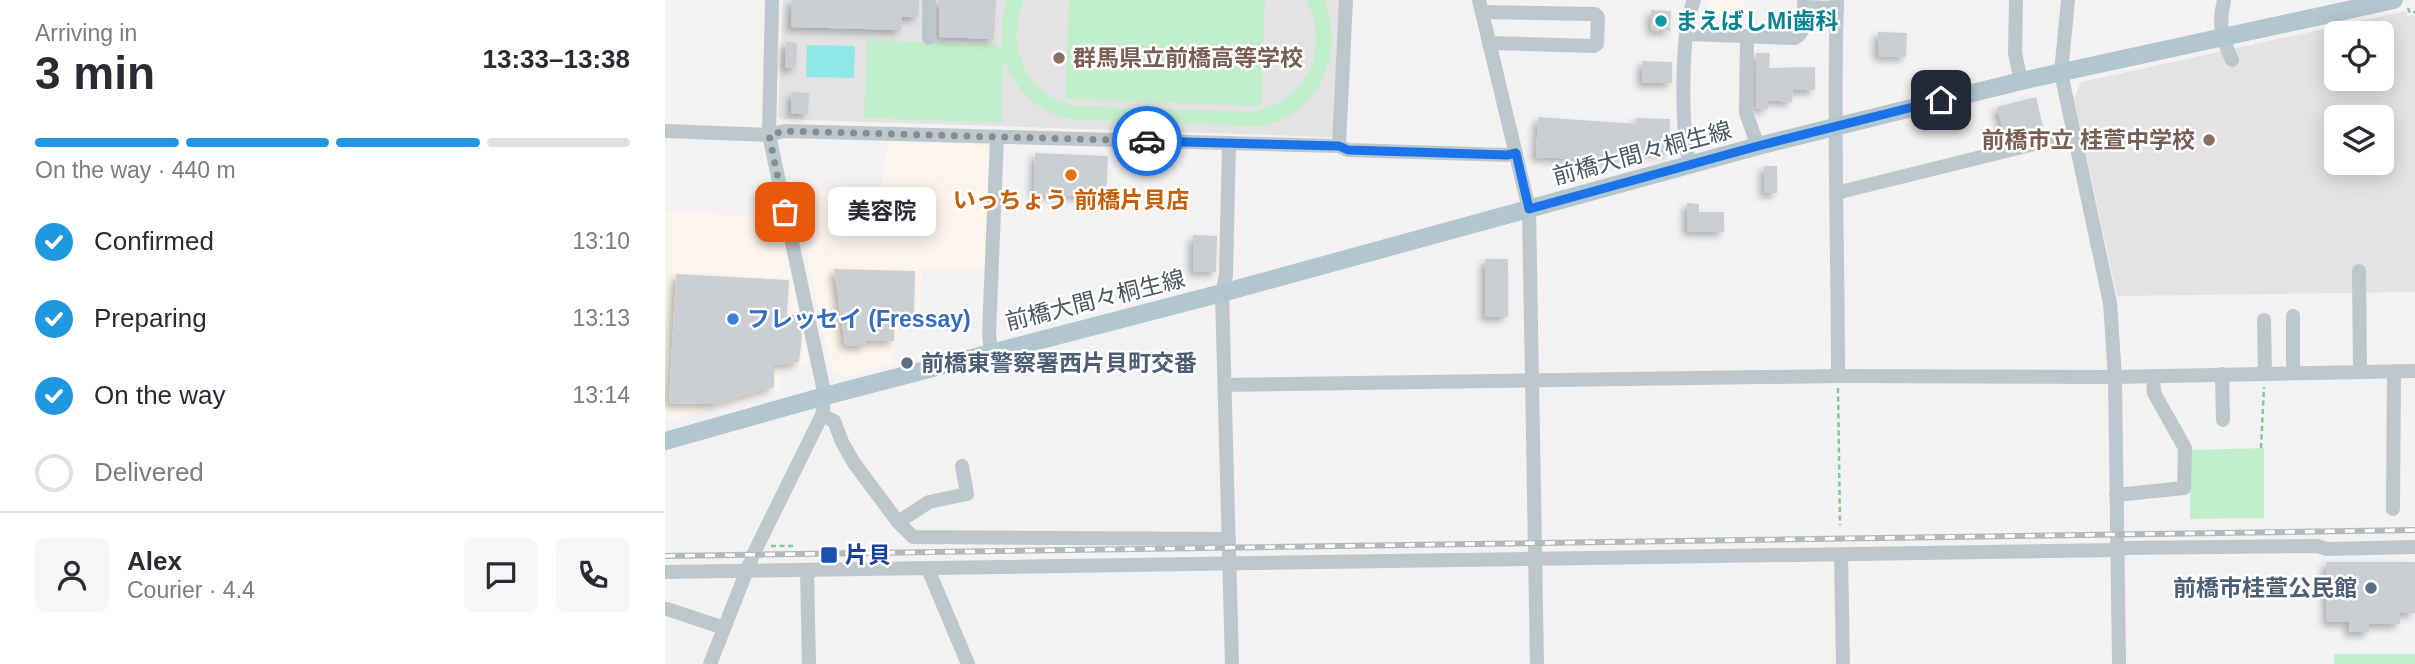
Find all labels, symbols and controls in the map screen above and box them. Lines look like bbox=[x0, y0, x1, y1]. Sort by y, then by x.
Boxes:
place label: まえばしMi歯科 bbox=[1675, 8, 1839, 34]
marker: まえばしMi歯科 bbox=[1653, 13, 1669, 29]
text: Arriving in bbox=[35, 20, 137, 46]
map controls bbox=[2324, 21, 2394, 175]
button: locate bbox=[2324, 21, 2394, 91]
text: 13:33–13:38 bbox=[483, 44, 630, 74]
place label: 群馬県立前橋高等学校 bbox=[1073, 45, 1303, 71]
text: 3 min bbox=[35, 47, 155, 99]
marker: 群馬県立前橋高等学校 bbox=[1051, 50, 1067, 66]
pin bbox=[1911, 70, 1971, 130]
icon: home bbox=[1922, 81, 1960, 119]
button: layers bbox=[2324, 105, 2394, 175]
courier bbox=[1112, 106, 1182, 176]
street label: 前橋大間々桐生線 bbox=[1550, 117, 1734, 189]
icon: car bbox=[1128, 122, 1166, 160]
place label: 前橋市立 桂萱中学校 bbox=[1982, 127, 2195, 153]
marker: 前橋市立 桂萱中学校 bbox=[2201, 132, 2217, 148]
text: On the way · 440 m bbox=[35, 157, 236, 183]
marker: いっちょう 前橋片貝店 bbox=[1063, 167, 1079, 183]
pin bbox=[755, 182, 815, 242]
place label: いっちょう 前橋片貝店 bbox=[953, 187, 1189, 213]
callout: 美容院 bbox=[827, 188, 935, 236]
icon: bag bbox=[766, 193, 804, 231]
text: 美容院 bbox=[848, 198, 917, 224]
icon: check bbox=[35, 223, 73, 261]
text: Confirmed bbox=[94, 226, 214, 256]
text: 13:10 bbox=[572, 228, 630, 254]
street label: 前橋大間々桐生線 bbox=[1003, 265, 1187, 335]
icon: check bbox=[35, 300, 73, 338]
text: Preparing bbox=[94, 303, 207, 333]
text: 13:13 bbox=[572, 305, 630, 331]
place label: フレッセイ (Fressay) bbox=[747, 306, 971, 332]
marker: フレッセイ (Fressay) bbox=[725, 311, 741, 327]
place label: 前橋東警察署西片貝町交番 bbox=[921, 350, 1197, 376]
marker: 前橋東警察署西片貝町交番 bbox=[899, 355, 915, 371]
icon: check bbox=[35, 377, 73, 415]
text: On the way bbox=[94, 380, 226, 410]
text: 13:14 bbox=[572, 382, 630, 408]
text: Delivered bbox=[94, 457, 204, 487]
button: person bbox=[35, 538, 109, 612]
button: chat bbox=[464, 538, 538, 612]
button: phone bbox=[556, 538, 630, 612]
place label: 片貝 bbox=[845, 542, 891, 568]
marker: 片貝 bbox=[819, 545, 839, 565]
text: Alex bbox=[127, 546, 182, 576]
place label: 前橋市桂萱公民館 bbox=[2173, 575, 2357, 601]
text: Courier · 4.4 bbox=[127, 577, 255, 603]
marker: 前橋市桂萱公民館 bbox=[2363, 580, 2379, 596]

